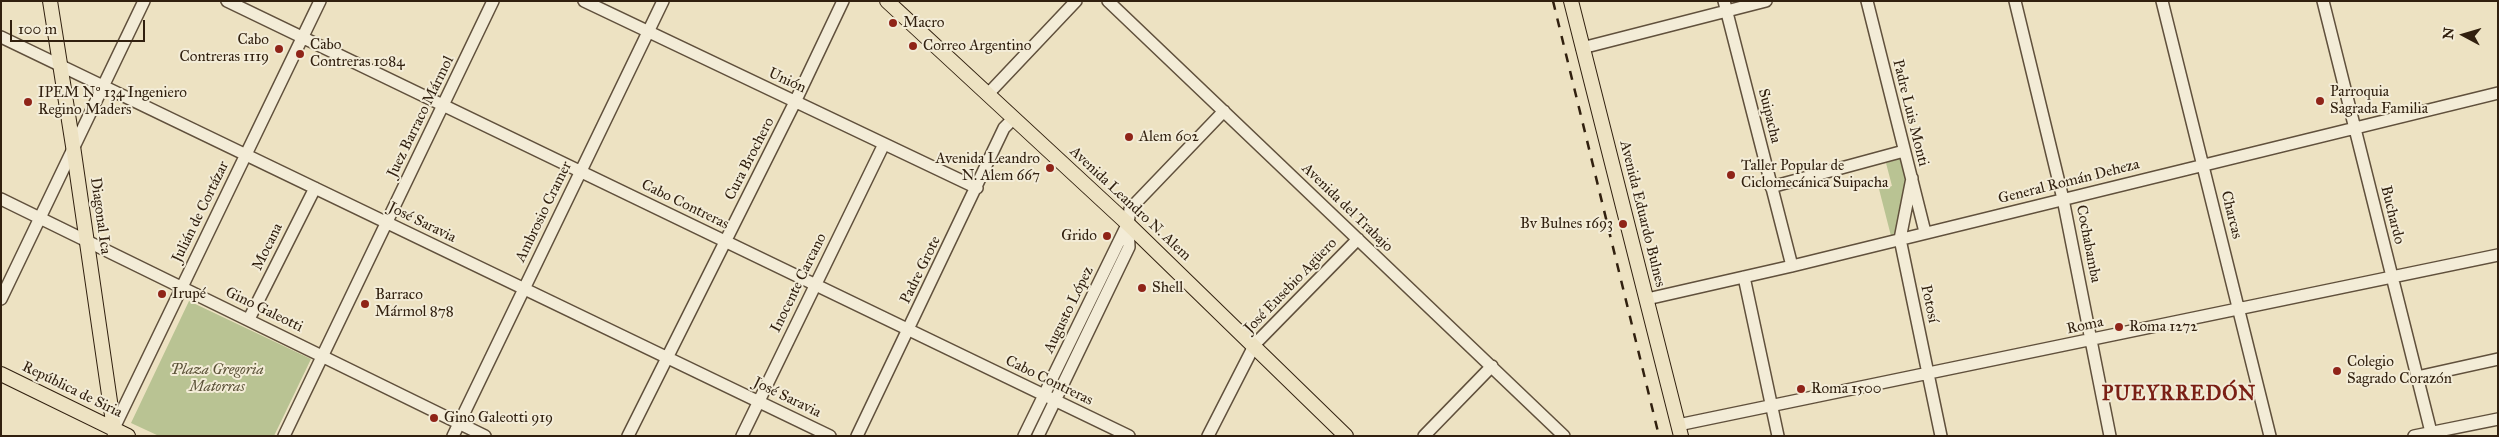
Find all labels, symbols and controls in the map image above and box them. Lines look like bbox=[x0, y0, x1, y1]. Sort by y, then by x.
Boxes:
scale bar bbox=[12, 10, 148, 42]
north arrow bbox=[2439, 10, 2489, 60]
place label: Macro bbox=[903, 14, 944, 32]
marker: Macro bbox=[887, 17, 899, 29]
text: 100 m bbox=[18, 20, 57, 38]
text: N bbox=[2440, 27, 2458, 40]
place label: Cabo Contreras 1119 bbox=[180, 31, 269, 66]
place label: Cabo Contreras 1084 bbox=[310, 36, 405, 71]
place label: Correo Argentino bbox=[923, 37, 1031, 55]
marker: Correo Argentino bbox=[907, 40, 919, 52]
marker: Cabo Contreras 1119 bbox=[273, 43, 285, 55]
marker: Cabo Contreras 1084 bbox=[294, 48, 306, 60]
street label: Juez Barraco Mármol bbox=[384, 53, 458, 181]
street label: Padre Luis Monti bbox=[1888, 58, 1932, 168]
street label: Unión bbox=[765, 65, 809, 97]
place label: Parroquia Sagrada Familia bbox=[2330, 83, 2428, 118]
place label: IPEM Nº 134 Ingeniero Regino Maders bbox=[38, 84, 187, 119]
street label: Suipacha bbox=[1754, 87, 1784, 145]
marker: Parroquia Sagrada Familia bbox=[2314, 95, 2326, 107]
marker: IPEM Nº 134 Ingeniero Regino Maders bbox=[22, 96, 34, 108]
street label: Cura Brochero bbox=[721, 115, 779, 203]
place label: Alem 602 bbox=[1139, 128, 1199, 146]
marker: Alem 602 bbox=[1123, 131, 1135, 143]
street label: Avenida Eduardo Bulnes bbox=[1615, 139, 1669, 289]
street label: Avenida Leandro N. Alem bbox=[1066, 143, 1194, 265]
place label: Avenida Leandro N. Alem 667 bbox=[935, 150, 1040, 185]
street label: General Román Deheza bbox=[1996, 156, 2142, 208]
place label: Taller Popular de Ciclomecánica Suipacha bbox=[1741, 157, 1888, 192]
street label: Julián de Cortázar bbox=[169, 158, 233, 266]
street label: Ambrosio Cramer bbox=[512, 159, 576, 265]
street label: Avenida del Trabajo bbox=[1298, 160, 1396, 256]
marker: Avenida Leandro N. Alem 667 bbox=[1044, 162, 1056, 174]
marker: Taller Popular de Ciclomecánica Suipacha bbox=[1725, 169, 1737, 181]
street label: Diagonal Ica bbox=[86, 176, 114, 256]
street label: Cabo Contreras bbox=[638, 176, 732, 234]
street label: Buchardo bbox=[2376, 184, 2408, 246]
street label: Charcas bbox=[2216, 189, 2246, 241]
street label: José Saravia bbox=[385, 199, 459, 247]
street label: Cochabamba bbox=[2072, 204, 2104, 284]
place label: Bv Bulnes 1693 bbox=[1520, 215, 1613, 233]
marker: Bv Bulnes 1693 bbox=[1617, 218, 1629, 230]
street label: Mocana bbox=[249, 221, 287, 273]
place label: Grido bbox=[1061, 227, 1097, 245]
street label: Inocente Carcano bbox=[767, 230, 831, 336]
marker: Grido bbox=[1101, 230, 1113, 242]
street label: Padre Grote bbox=[897, 233, 945, 307]
street label: José Eusebio Agüero bbox=[1241, 235, 1341, 337]
street label: Augusto López bbox=[1040, 264, 1098, 356]
place label: Shell bbox=[1152, 279, 1183, 297]
marker: Shell bbox=[1136, 282, 1148, 294]
street label: Gino Galeotti bbox=[222, 283, 306, 337]
street label: Potosí bbox=[1916, 283, 1942, 325]
place label: Irupé bbox=[172, 285, 206, 303]
place label: Barraco Mármol 878 bbox=[375, 286, 454, 321]
marker: Irupé bbox=[156, 288, 168, 300]
marker: Barraco Mármol 878 bbox=[359, 298, 371, 310]
street label: Roma bbox=[2065, 313, 2105, 339]
place label: Roma 1272 bbox=[2129, 318, 2198, 336]
marker: Roma 1272 bbox=[2113, 321, 2125, 333]
street label: Cabo Contreras bbox=[1002, 352, 1096, 410]
place label: Colegio Sagrado Corazón bbox=[2347, 353, 2452, 388]
street label: República de Siria bbox=[19, 358, 125, 422]
park label: Plaza Gregoria Matorras bbox=[170, 361, 264, 396]
marker: Colegio Sagrado Corazón bbox=[2331, 365, 2343, 377]
street label: José Saravia bbox=[750, 374, 824, 422]
place label: Roma 1500 bbox=[1811, 380, 1881, 398]
marker: Roma 1500 bbox=[1795, 383, 1807, 395]
district label: PUEYRREDÓN bbox=[2100, 383, 2258, 407]
place label: Gino Galeotti 919 bbox=[444, 409, 553, 427]
marker: Gino Galeotti 919 bbox=[428, 412, 440, 424]

